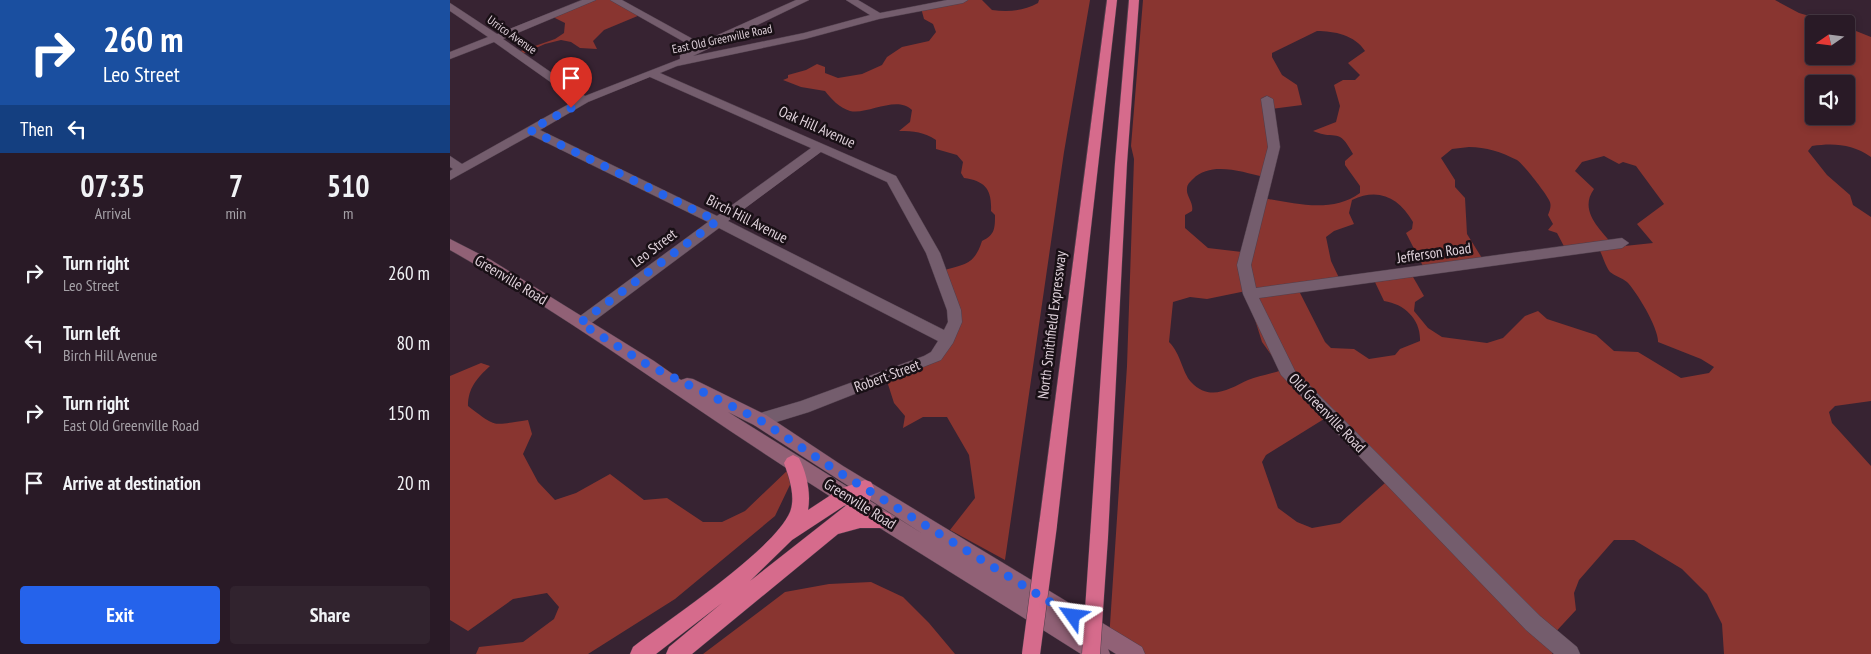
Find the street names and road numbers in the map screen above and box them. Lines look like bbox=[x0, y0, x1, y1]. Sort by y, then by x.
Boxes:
street label: Urrico Avenue bbox=[485, 12, 540, 57]
street label: East Old Greenville Road bbox=[670, 21, 773, 56]
street label: Oak Hill Avenue bbox=[776, 101, 858, 152]
street label: Birch Hill Avenue bbox=[703, 190, 791, 247]
street label: Leo Street bbox=[627, 224, 680, 271]
street label: Jefferson Road bbox=[1395, 238, 1472, 267]
street label: North Smithfield Expressway bbox=[1033, 249, 1070, 400]
street label: Greenville Road bbox=[471, 250, 551, 309]
street label: Robert Street bbox=[851, 355, 922, 396]
street label: Old Greenville Road bbox=[1285, 369, 1370, 456]
street label: Greenville Road bbox=[821, 474, 900, 533]

